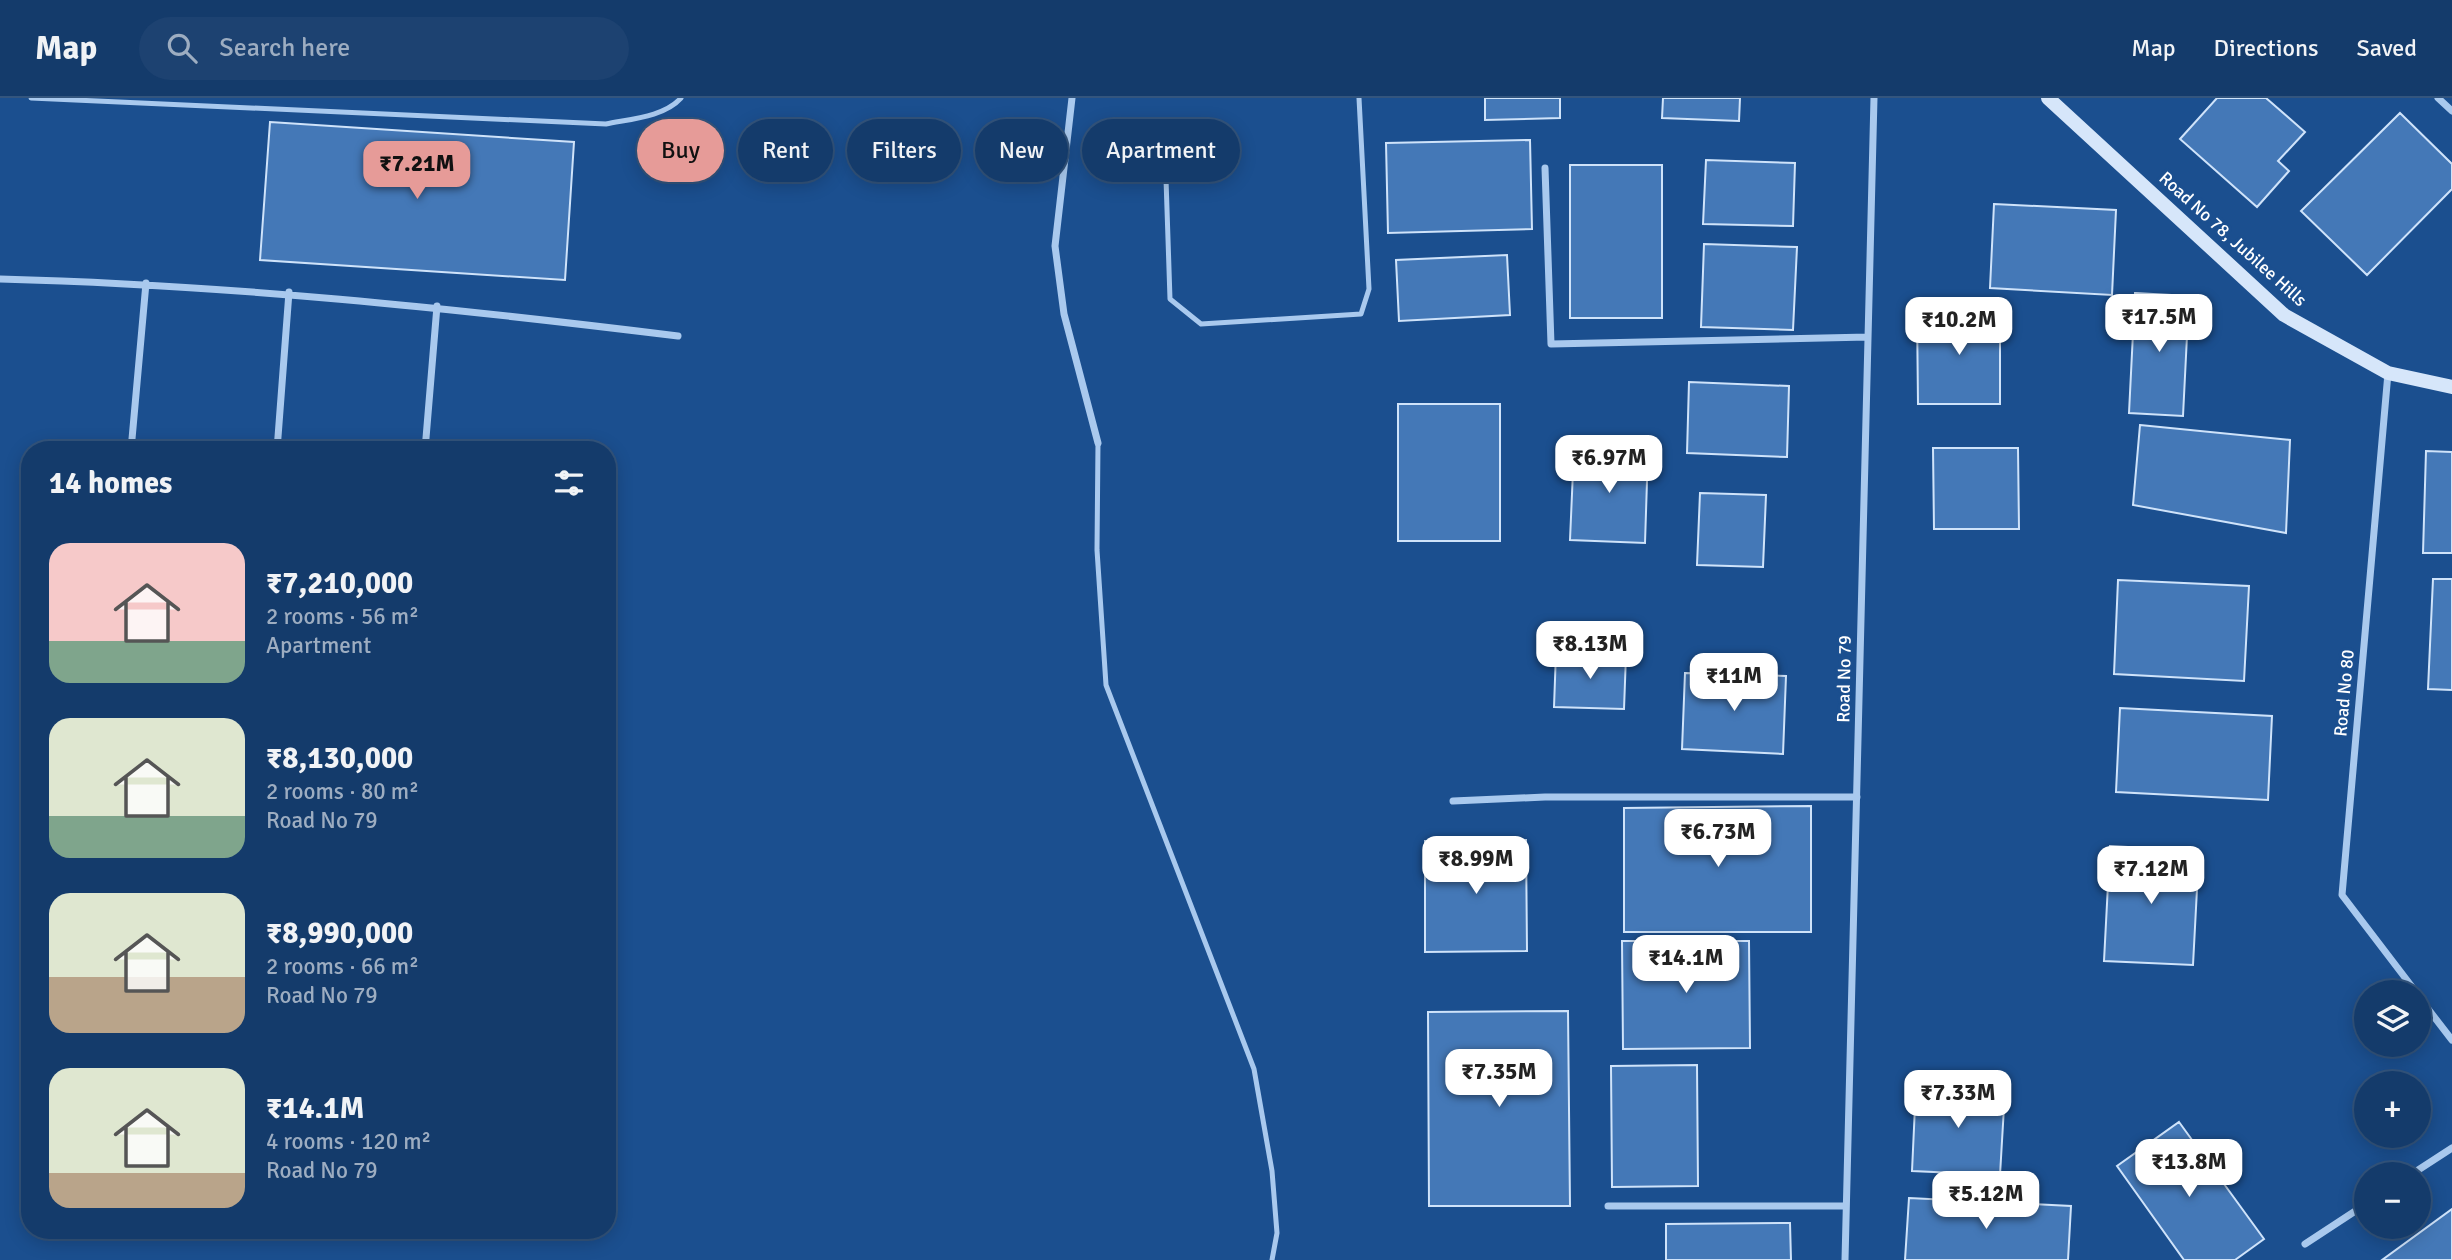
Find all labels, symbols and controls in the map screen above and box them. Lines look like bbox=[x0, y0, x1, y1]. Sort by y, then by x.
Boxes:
search box bbox=[139, 17, 629, 80]
text: Map bbox=[35, 28, 97, 69]
icon: search bbox=[163, 29, 201, 67]
text: Search here bbox=[219, 32, 350, 64]
text: Map bbox=[2131, 33, 2176, 63]
text: Directions bbox=[2214, 33, 2319, 63]
text: Saved bbox=[2357, 33, 2417, 63]
chip: Buy bbox=[637, 119, 724, 182]
chip: Rent bbox=[738, 119, 833, 182]
chip: Filters bbox=[847, 119, 961, 182]
chip: New bbox=[975, 119, 1068, 182]
chip: Apartment bbox=[1082, 119, 1240, 182]
pin: ₹7.21M bbox=[360, 141, 474, 201]
text: ₹7.21M bbox=[379, 149, 455, 178]
street label: Road No 78, Jubilee Hills bbox=[2155, 167, 2311, 311]
pin: ₹17.5M bbox=[2102, 294, 2216, 354]
pin: ₹10.2M bbox=[1902, 298, 2016, 357]
text: ₹17.5M bbox=[2121, 302, 2197, 331]
text: ₹10.2M bbox=[1921, 305, 1997, 334]
pin: ₹6.97M bbox=[1552, 436, 1666, 495]
text: ₹6.97M bbox=[1571, 443, 1647, 472]
icon: filters bbox=[550, 464, 588, 502]
text: 14 homes bbox=[49, 465, 172, 502]
text: ₹7,210,000 bbox=[266, 565, 413, 602]
icon: home bbox=[105, 571, 189, 655]
text: 2 rooms · 56 m² bbox=[266, 602, 419, 631]
pin: ₹8.13M bbox=[1533, 622, 1647, 681]
text: ₹8.13M bbox=[1552, 629, 1628, 658]
text: Apartment bbox=[266, 631, 371, 660]
street label: Road No 79 bbox=[1832, 635, 1856, 723]
street label: Road No 80 bbox=[2329, 648, 2359, 738]
pin: ₹11M bbox=[1693, 654, 1775, 713]
text: ₹11M bbox=[1706, 661, 1762, 690]
text: ₹8,130,000 bbox=[266, 740, 413, 777]
icon: home bbox=[105, 746, 189, 830]
text: 2 rooms · 80 m² bbox=[266, 777, 419, 806]
text: Road No 79 bbox=[266, 806, 378, 835]
pin: ₹6.73M bbox=[1661, 810, 1775, 869]
text: ₹6.73M bbox=[1680, 817, 1756, 846]
pin: ₹8.99M bbox=[1419, 836, 1533, 896]
text: ₹8.99M bbox=[1438, 844, 1514, 873]
pin: ₹7.12M bbox=[2094, 846, 2208, 906]
text: ₹7.12M bbox=[2113, 854, 2189, 883]
text: ₹8,990,000 bbox=[266, 915, 413, 952]
icon: home bbox=[105, 921, 189, 1005]
pin: ₹14.1M bbox=[1629, 936, 1743, 995]
text: ₹14.1M bbox=[1648, 943, 1724, 972]
text: 2 rooms · 66 m² bbox=[266, 952, 419, 981]
map controls bbox=[2354, 980, 2431, 1239]
button: layers bbox=[2354, 980, 2431, 1057]
text: Road No 79 bbox=[266, 981, 378, 1010]
pin: ₹7.35M bbox=[1442, 1049, 1556, 1109]
text: ₹7.35M bbox=[1461, 1057, 1537, 1086]
pin: ₹7.33M bbox=[1901, 1070, 2015, 1130]
button: + bbox=[2354, 1071, 2431, 1148]
text: ₹7.33M bbox=[1920, 1078, 1996, 1107]
text: ₹14.1M bbox=[266, 1090, 364, 1127]
icon: home bbox=[105, 1096, 189, 1180]
text: 4 rooms · 120 m² bbox=[266, 1127, 431, 1156]
pin: ₹13.8M bbox=[2132, 1140, 2246, 1199]
text: ₹13.8M bbox=[2151, 1147, 2227, 1176]
text: Road No 79 bbox=[266, 1156, 378, 1185]
button: − bbox=[2354, 1162, 2431, 1239]
pin: ₹5.12M bbox=[1929, 1172, 2043, 1231]
text: ₹5.12M bbox=[1948, 1179, 2024, 1208]

